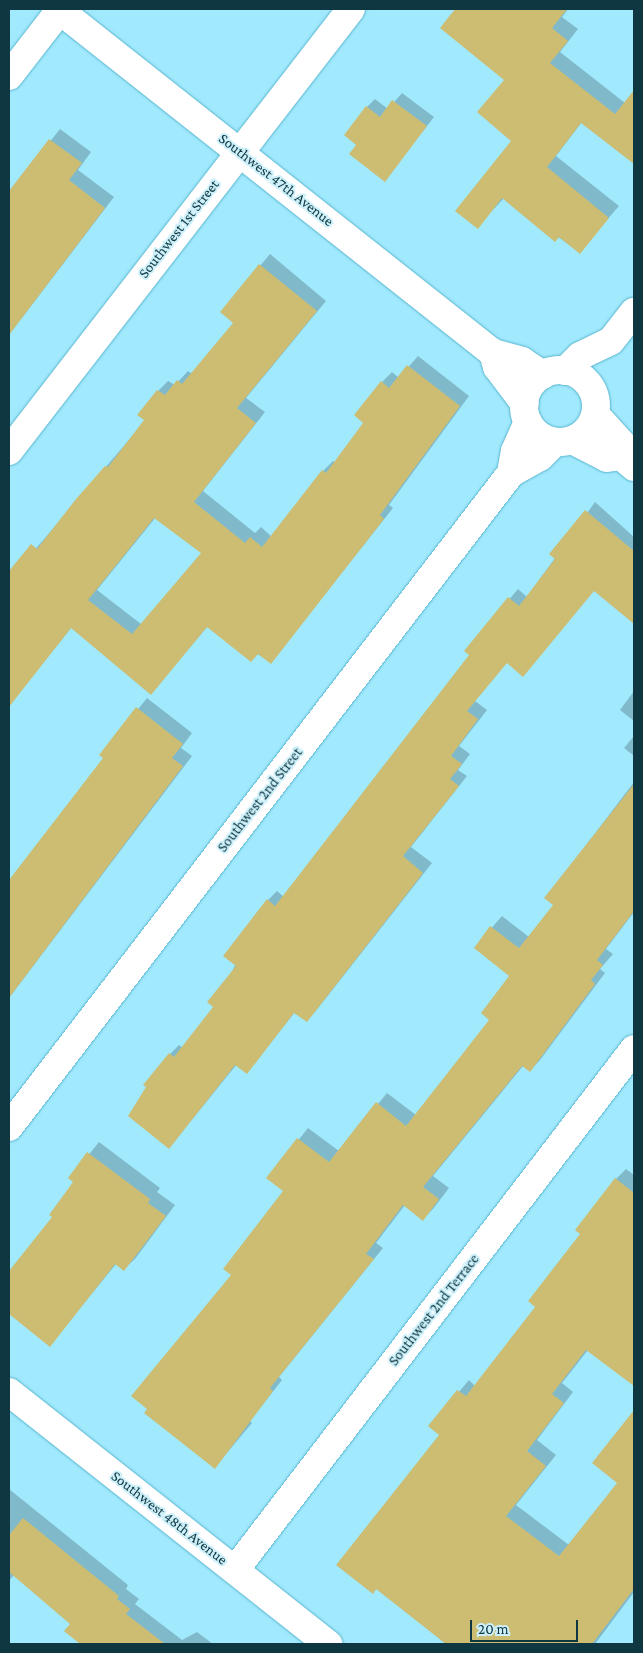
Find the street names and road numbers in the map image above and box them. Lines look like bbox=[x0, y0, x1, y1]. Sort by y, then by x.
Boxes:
street label: Southwest 47th Avenue bbox=[215, 130, 337, 230]
street label: Southwest 1st Street bbox=[135, 176, 223, 282]
street label: Southwest 2nd Street bbox=[214, 744, 306, 856]
street label: Southwest 2nd Terrace bbox=[385, 1251, 483, 1369]
street label: Southwest 48th Avenue bbox=[107, 1467, 231, 1569]

